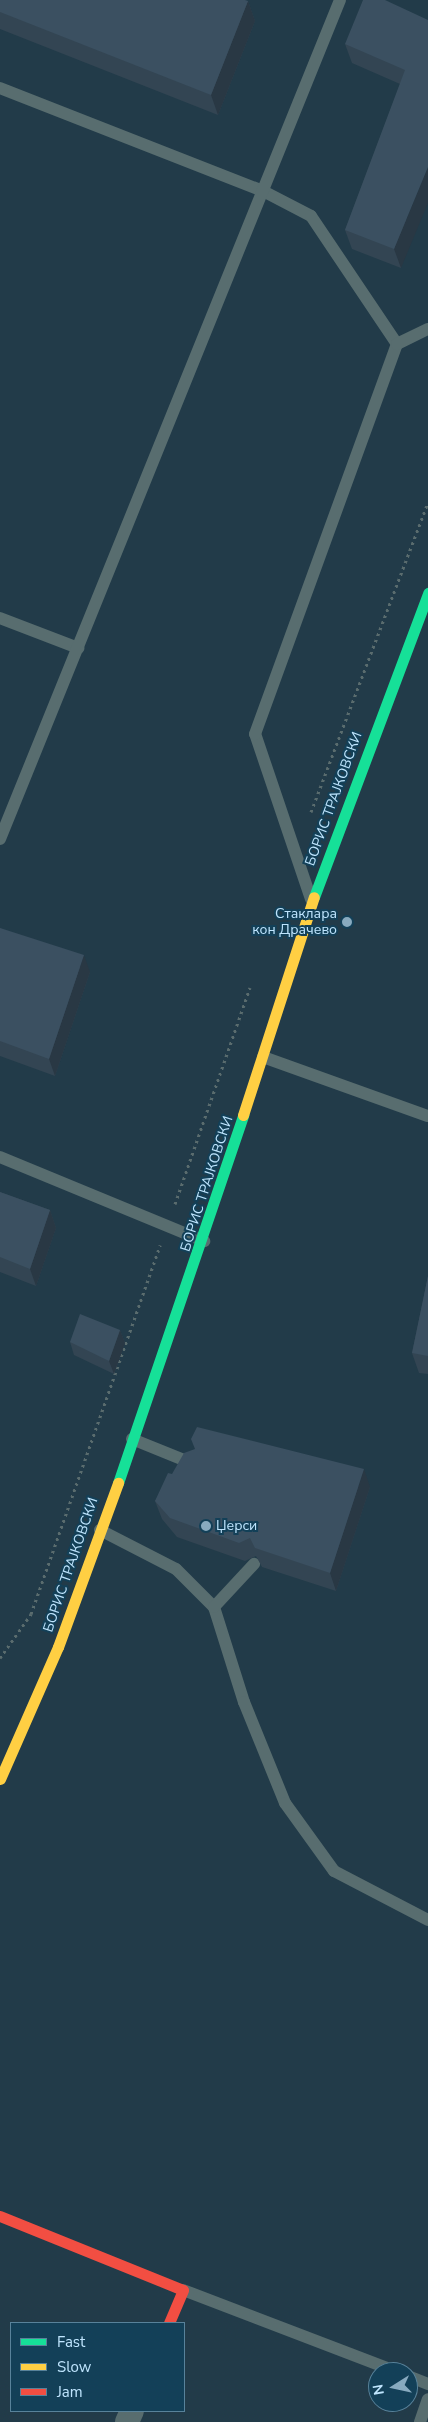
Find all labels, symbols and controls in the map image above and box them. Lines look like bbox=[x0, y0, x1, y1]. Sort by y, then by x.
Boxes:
street label: БОРИС ТРАЈКОВСКИ bbox=[302, 730, 366, 868]
place label: Стаклара кон Драчево bbox=[252, 906, 337, 939]
marker: Стаклара кон Драчево bbox=[341, 916, 353, 928]
street label: БОРИС ТРАЈКОВСКИ bbox=[177, 1114, 237, 1254]
street label: БОРИС ТРАЈКОВСКИ bbox=[40, 1495, 102, 1635]
place label: Џерси bbox=[216, 1518, 257, 1534]
marker: Џерси bbox=[200, 1520, 212, 1532]
legend bbox=[10, 2322, 185, 2412]
text: Fast bbox=[57, 2332, 85, 2352]
text: Slow bbox=[57, 2357, 91, 2377]
north arrow bbox=[368, 2362, 418, 2412]
text: Jam bbox=[57, 2382, 83, 2402]
text: N bbox=[368, 2383, 389, 2396]

